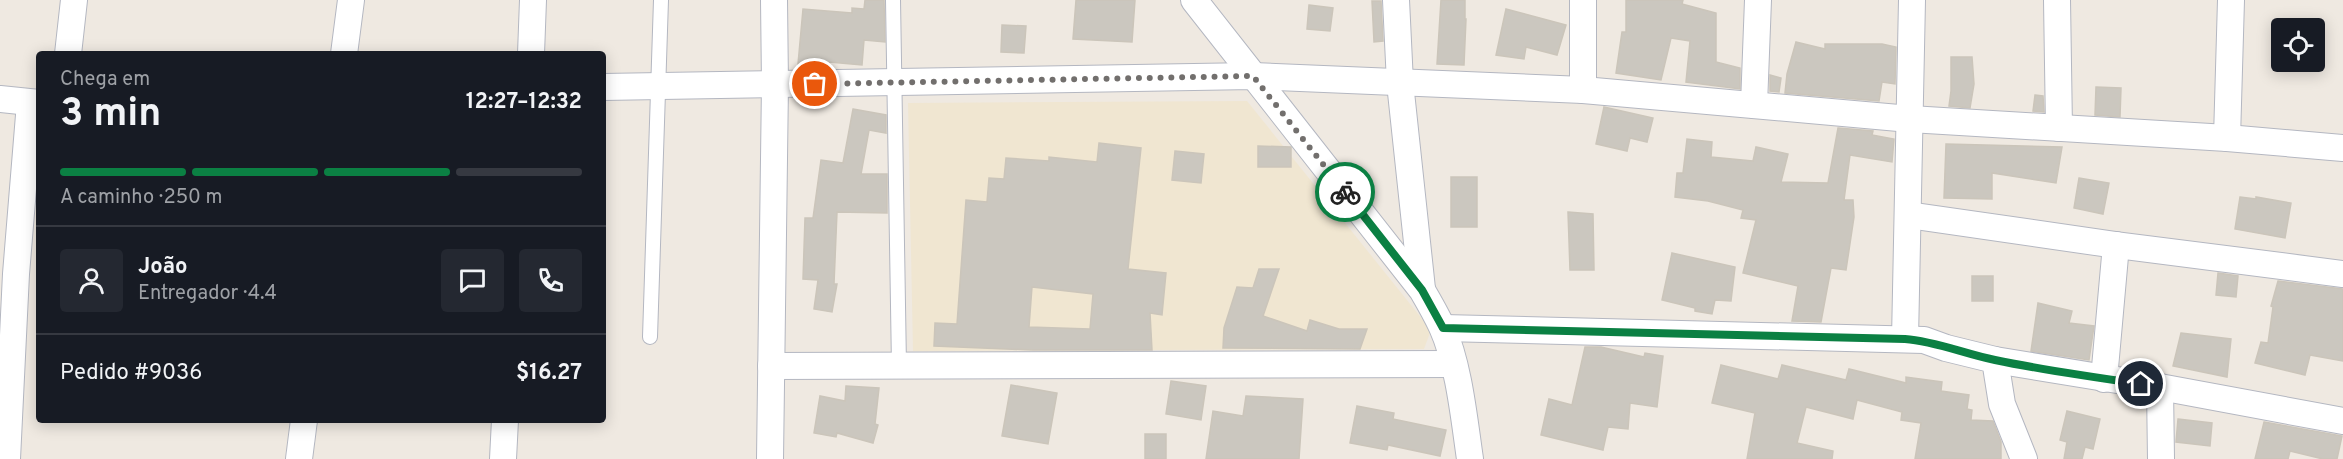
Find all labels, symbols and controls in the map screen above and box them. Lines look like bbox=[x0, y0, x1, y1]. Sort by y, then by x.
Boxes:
map controls bbox=[2271, 18, 2325, 72]
button: locate bbox=[2271, 18, 2325, 72]
pin bbox=[789, 58, 840, 109]
text: Chega em bbox=[60, 67, 150, 93]
icon: bag bbox=[798, 67, 831, 100]
text: 12:27–12:32 bbox=[466, 89, 582, 116]
text: 3 min bbox=[60, 91, 161, 140]
courier bbox=[1315, 162, 1375, 222]
icon: bike bbox=[1329, 176, 1362, 209]
text: A caminho · 250 m bbox=[60, 185, 223, 211]
button: person bbox=[60, 249, 123, 312]
button: chat bbox=[441, 249, 504, 312]
button: phone bbox=[519, 249, 582, 312]
text: João bbox=[138, 254, 187, 281]
text: Entregador · 4.4 bbox=[138, 281, 277, 307]
pin bbox=[2115, 358, 2166, 409]
text: Pedido #9036 bbox=[60, 360, 202, 387]
text: $16.27 bbox=[516, 360, 582, 387]
icon: home bbox=[2124, 367, 2157, 400]

